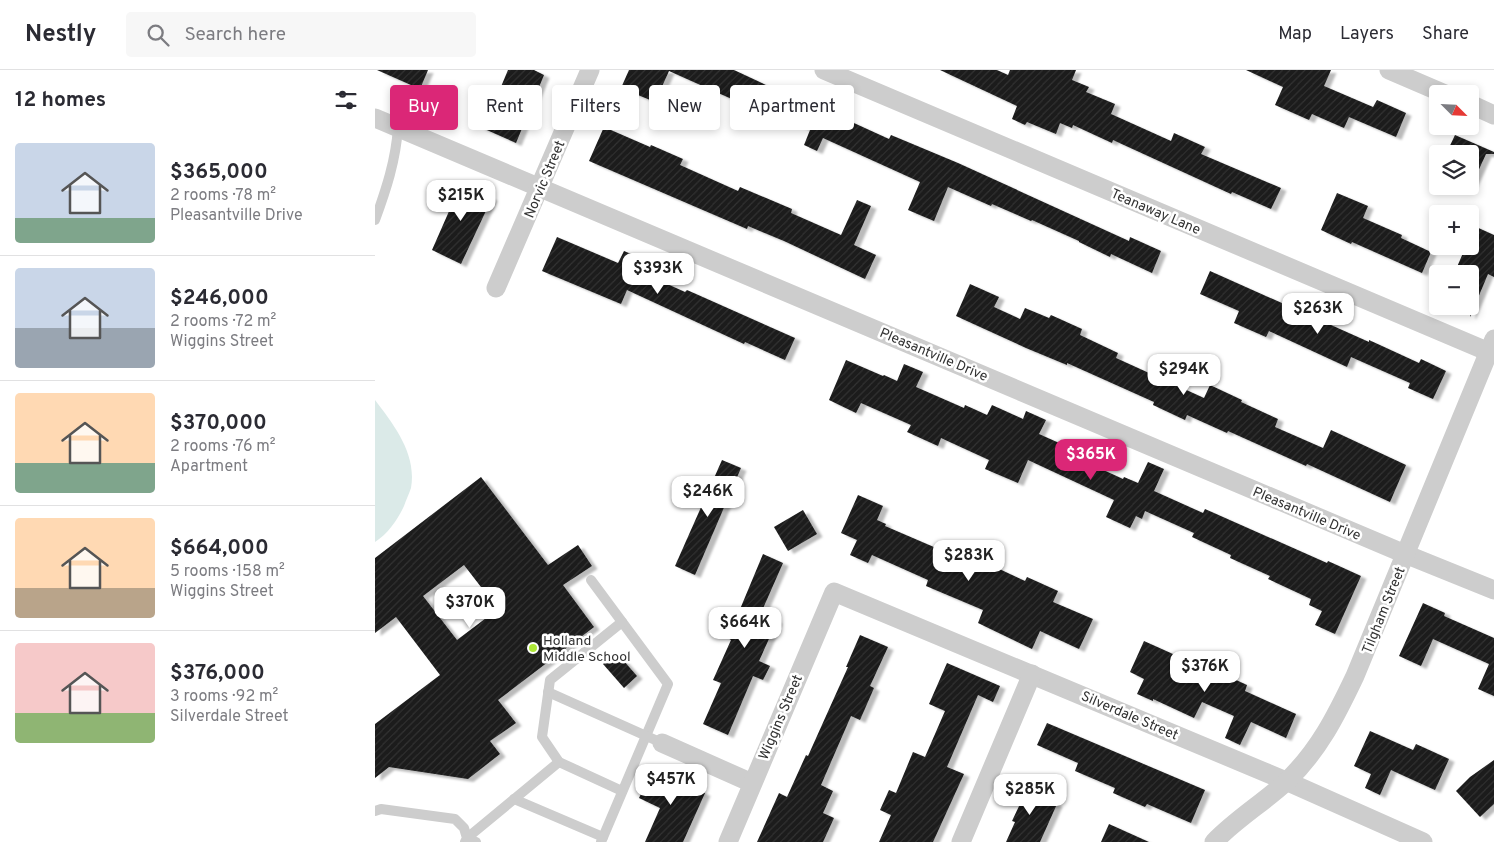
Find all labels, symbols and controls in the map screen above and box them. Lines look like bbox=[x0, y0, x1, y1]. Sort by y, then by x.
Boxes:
search box bbox=[126, 12, 476, 57]
text: Nestly bbox=[25, 20, 96, 50]
icon: search bbox=[144, 21, 172, 49]
text: Search here bbox=[184, 23, 286, 47]
text: Map bbox=[1278, 23, 1312, 46]
text: Layers bbox=[1340, 23, 1394, 46]
text: Share bbox=[1422, 23, 1469, 46]
chip: Buy bbox=[390, 85, 458, 130]
chip: Rent bbox=[468, 85, 542, 130]
chip: Filters bbox=[552, 85, 639, 130]
chip: New bbox=[649, 85, 720, 130]
chip: Apartment bbox=[730, 85, 854, 130]
north arrow bbox=[1429, 85, 1479, 135]
map controls bbox=[1429, 85, 1479, 315]
icon: filters bbox=[332, 86, 360, 114]
text: 12 homes bbox=[15, 87, 106, 114]
street label: Norvic Street bbox=[521, 138, 569, 221]
button: layers bbox=[1429, 145, 1479, 195]
text: $365,000 bbox=[170, 159, 268, 186]
icon: home bbox=[55, 163, 115, 223]
pin: $215K bbox=[426, 180, 496, 222]
text: 2 rooms · 78 m² bbox=[170, 186, 276, 206]
text: $215K bbox=[438, 186, 484, 206]
street label: Teanaway Lane bbox=[1108, 186, 1203, 239]
button: + bbox=[1429, 205, 1479, 255]
text: Pleasantville Drive bbox=[170, 206, 303, 226]
pin: $393K bbox=[623, 252, 693, 295]
text: $393K bbox=[633, 259, 683, 279]
button: − bbox=[1429, 265, 1479, 315]
text: $246,000 bbox=[170, 285, 269, 312]
icon: home bbox=[55, 288, 115, 348]
pin: $263K bbox=[1283, 292, 1353, 335]
text: $263K bbox=[1293, 299, 1343, 319]
text: 2 rooms · 72 m² bbox=[170, 312, 276, 332]
street label: Pleasantville Drive bbox=[877, 325, 990, 386]
text: Wiggins Street bbox=[170, 332, 274, 352]
pin: $294K bbox=[1149, 354, 1219, 396]
text: $294K bbox=[1159, 360, 1209, 380]
text: $370,000 bbox=[170, 410, 267, 437]
icon: home bbox=[55, 413, 115, 473]
text: 2 rooms · 76 m² bbox=[170, 437, 276, 457]
pin: $365K bbox=[1056, 438, 1126, 481]
text: $365K bbox=[1066, 445, 1116, 465]
text: Apartment bbox=[170, 457, 248, 477]
pin: $246K bbox=[673, 476, 743, 518]
text: $246K bbox=[683, 482, 733, 502]
street label: Pleasantville Drive bbox=[1250, 484, 1363, 545]
text: $664,000 bbox=[170, 535, 269, 562]
icon: home bbox=[55, 538, 115, 598]
pin: $283K bbox=[934, 540, 1004, 582]
text: $283K bbox=[944, 546, 994, 566]
text: 5 rooms · 158 m² bbox=[170, 562, 285, 582]
street label: Tilgham Street bbox=[1359, 565, 1410, 657]
text: Wiggins Street bbox=[170, 582, 274, 602]
pin: $370K bbox=[435, 586, 505, 629]
text: $370K bbox=[445, 593, 495, 613]
pin: $664K bbox=[710, 606, 780, 649]
text: $664K bbox=[720, 613, 770, 633]
place label: Holland Middle School bbox=[543, 633, 631, 666]
marker: Holland Middle School bbox=[527, 642, 539, 654]
pin: $376K bbox=[1170, 650, 1240, 693]
text: $376K bbox=[1181, 657, 1229, 677]
text: $376,000 bbox=[170, 660, 265, 687]
icon: home bbox=[55, 663, 115, 723]
street label: Wiggins Street bbox=[756, 672, 807, 763]
text: 3 rooms · 92 m² bbox=[170, 687, 278, 707]
street label: Silverdale Street bbox=[1078, 688, 1180, 744]
text: Silverdale Street bbox=[170, 707, 289, 727]
pin: $457K bbox=[636, 764, 706, 806]
text: $457K bbox=[646, 770, 696, 790]
pin: $285K bbox=[995, 774, 1065, 816]
text: $285K bbox=[1005, 780, 1055, 800]

